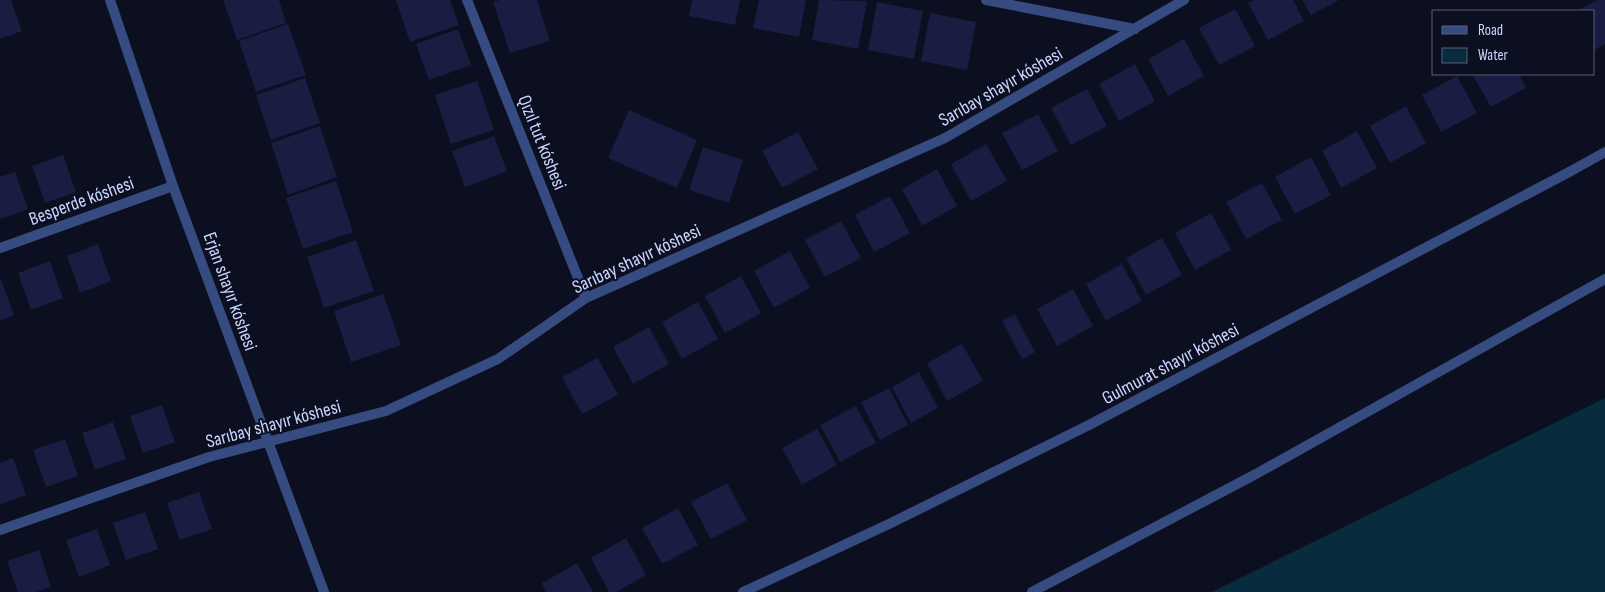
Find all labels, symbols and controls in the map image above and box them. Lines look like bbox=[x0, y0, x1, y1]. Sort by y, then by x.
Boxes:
legend bbox=[1432, 10, 1595, 75]
text: Road bbox=[1478, 21, 1503, 40]
street label: Sarıbay shayır kóshesi bbox=[935, 43, 1067, 132]
text: Water bbox=[1478, 46, 1509, 65]
street label: Qızıl tut kóshesi bbox=[512, 92, 571, 193]
street label: Besperde kóshesi bbox=[26, 172, 137, 231]
street label: Sarıbay shayır kóshesi bbox=[569, 220, 705, 299]
street label: Erjan shayır kóshesi bbox=[198, 229, 262, 354]
street label: Gulmurat shayır kóshesi bbox=[1098, 319, 1243, 410]
street label: Sarıbay shayır kóshesi bbox=[203, 395, 344, 454]

